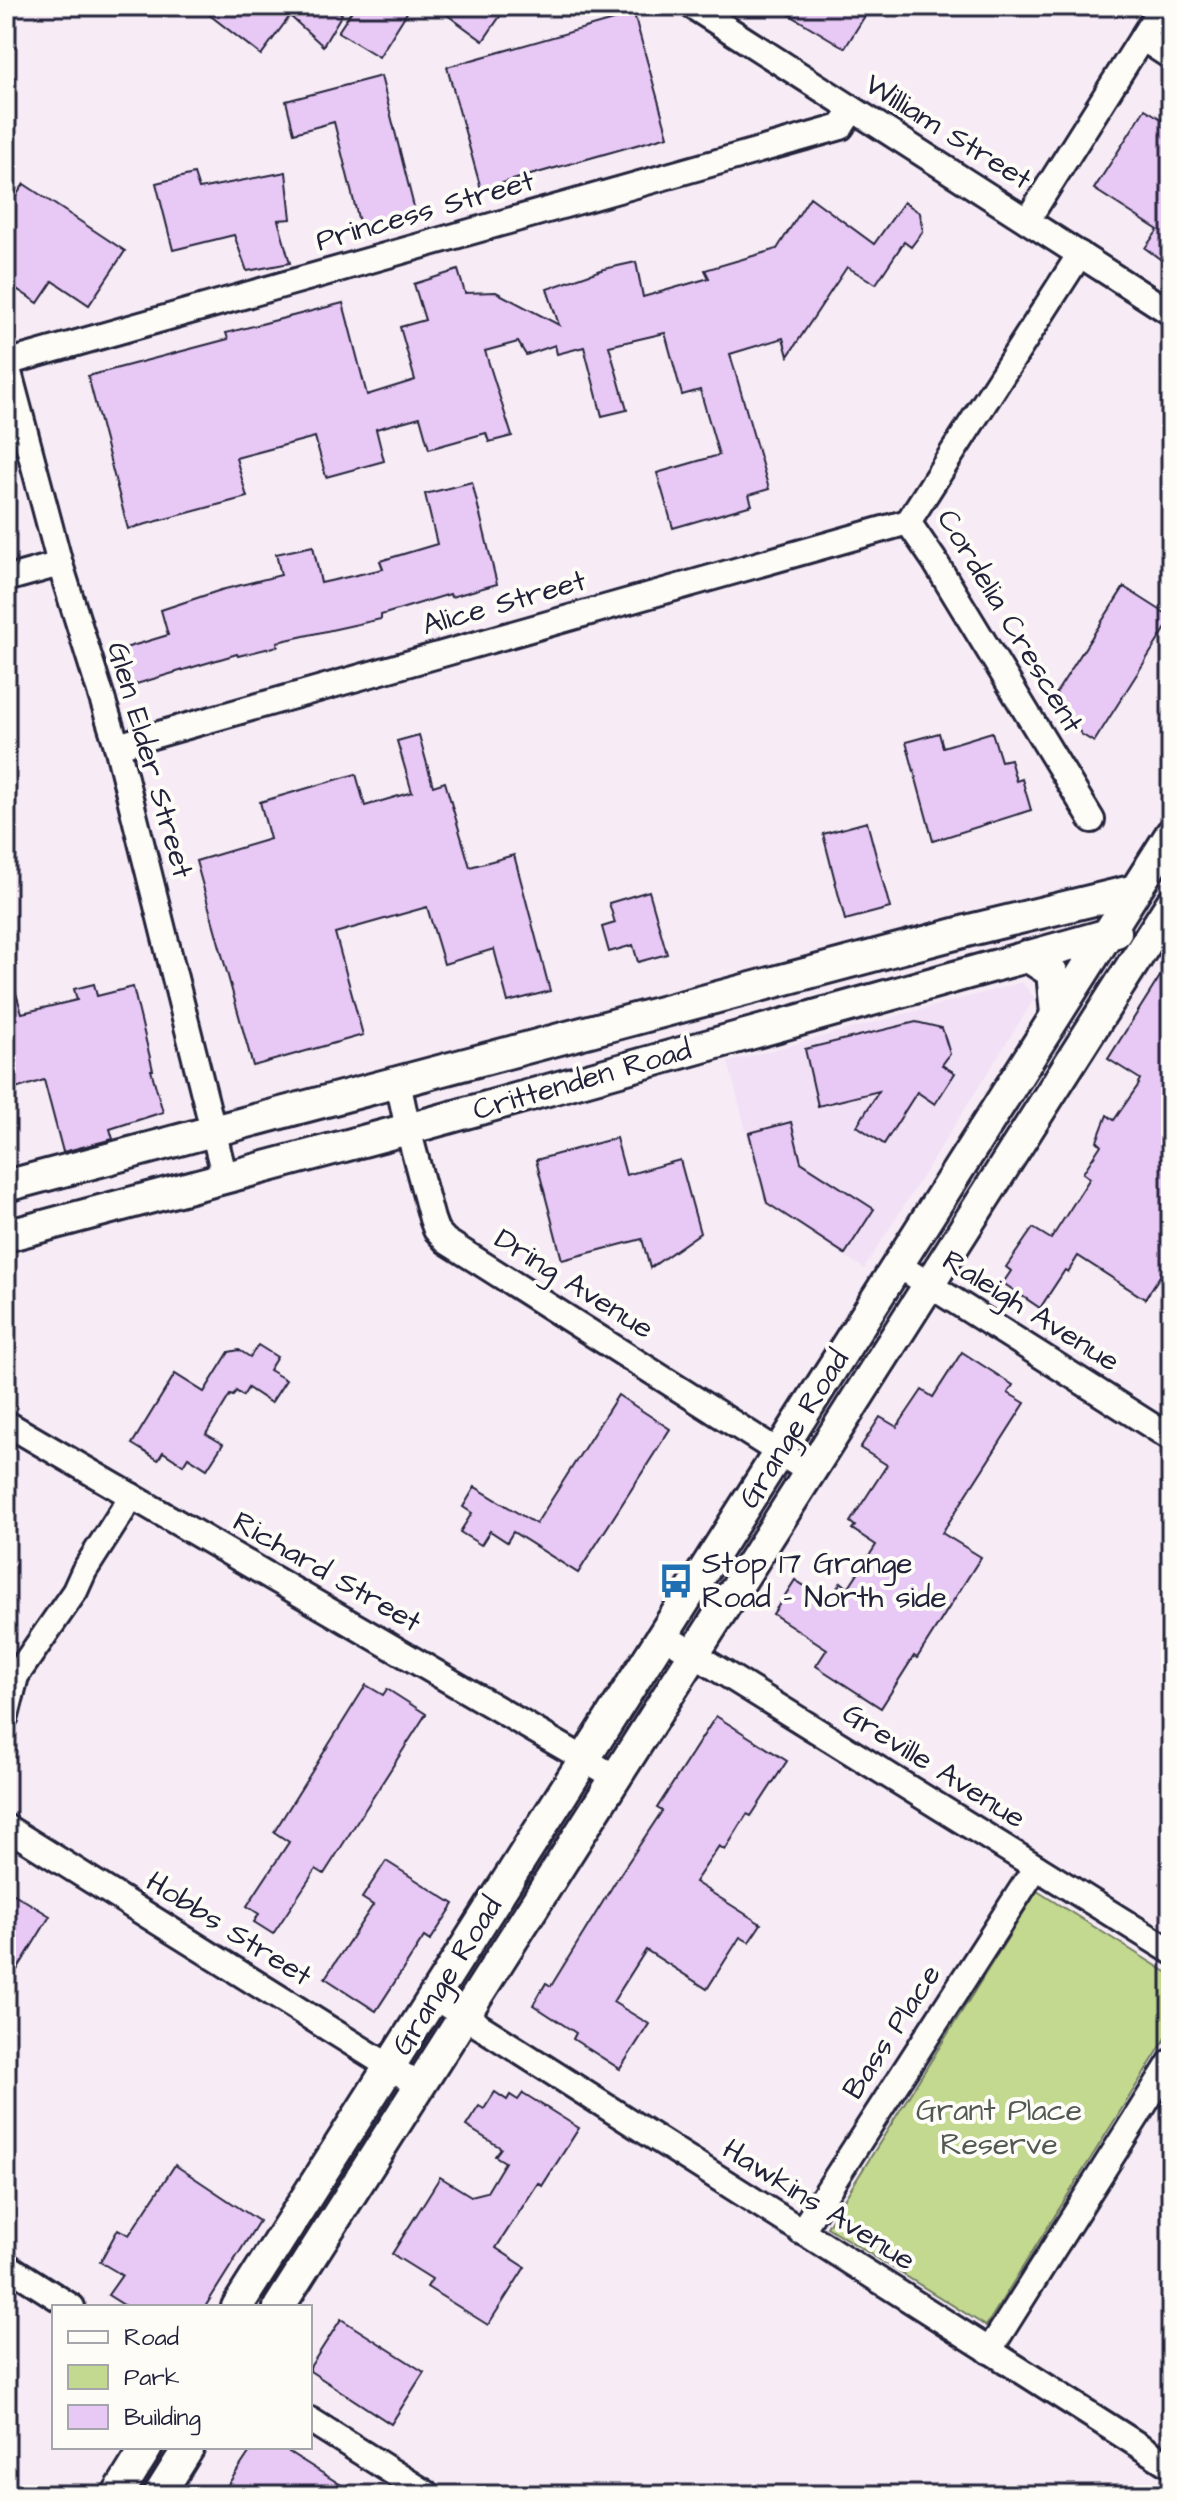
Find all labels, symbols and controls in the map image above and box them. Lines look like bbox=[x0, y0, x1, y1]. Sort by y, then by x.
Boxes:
street label: William Street bbox=[856, 64, 1040, 200]
street label: Princess Street bbox=[311, 160, 539, 262]
street label: Cordelia Crescent bbox=[927, 501, 1093, 741]
street label: Alice Street bbox=[417, 560, 591, 646]
street label: Glen Elder Street bbox=[96, 637, 204, 883]
street label: Crittenden Road bbox=[468, 1029, 696, 1131]
street label: Dring Avenue bbox=[486, 1218, 662, 1350]
street label: Raleigh Avenue bbox=[934, 1240, 1128, 1383]
street label: Grange Road bbox=[728, 1341, 860, 1517]
street label: Richard Street bbox=[225, 1501, 429, 1643]
place label: Stop 17 Grange Road - North side bbox=[702, 1543, 947, 1619]
bus stop icon: Stop 17 Grange Road - North side bbox=[657, 1562, 695, 1600]
street label: Greville Avenue bbox=[834, 1693, 1034, 1839]
street label: Hobbs Street bbox=[138, 1861, 320, 1997]
street label: Grange Road bbox=[381, 1888, 513, 2064]
street label: Bass Place bbox=[833, 1956, 951, 2108]
park label: Grant Place Reserve bbox=[916, 2090, 1082, 2166]
street label: Hawkins Avenue bbox=[715, 2129, 923, 2281]
legend bbox=[52, 2305, 312, 2449]
text: Road bbox=[124, 2321, 179, 2355]
text: Park bbox=[124, 2361, 180, 2395]
text: Building bbox=[124, 2401, 201, 2436]

